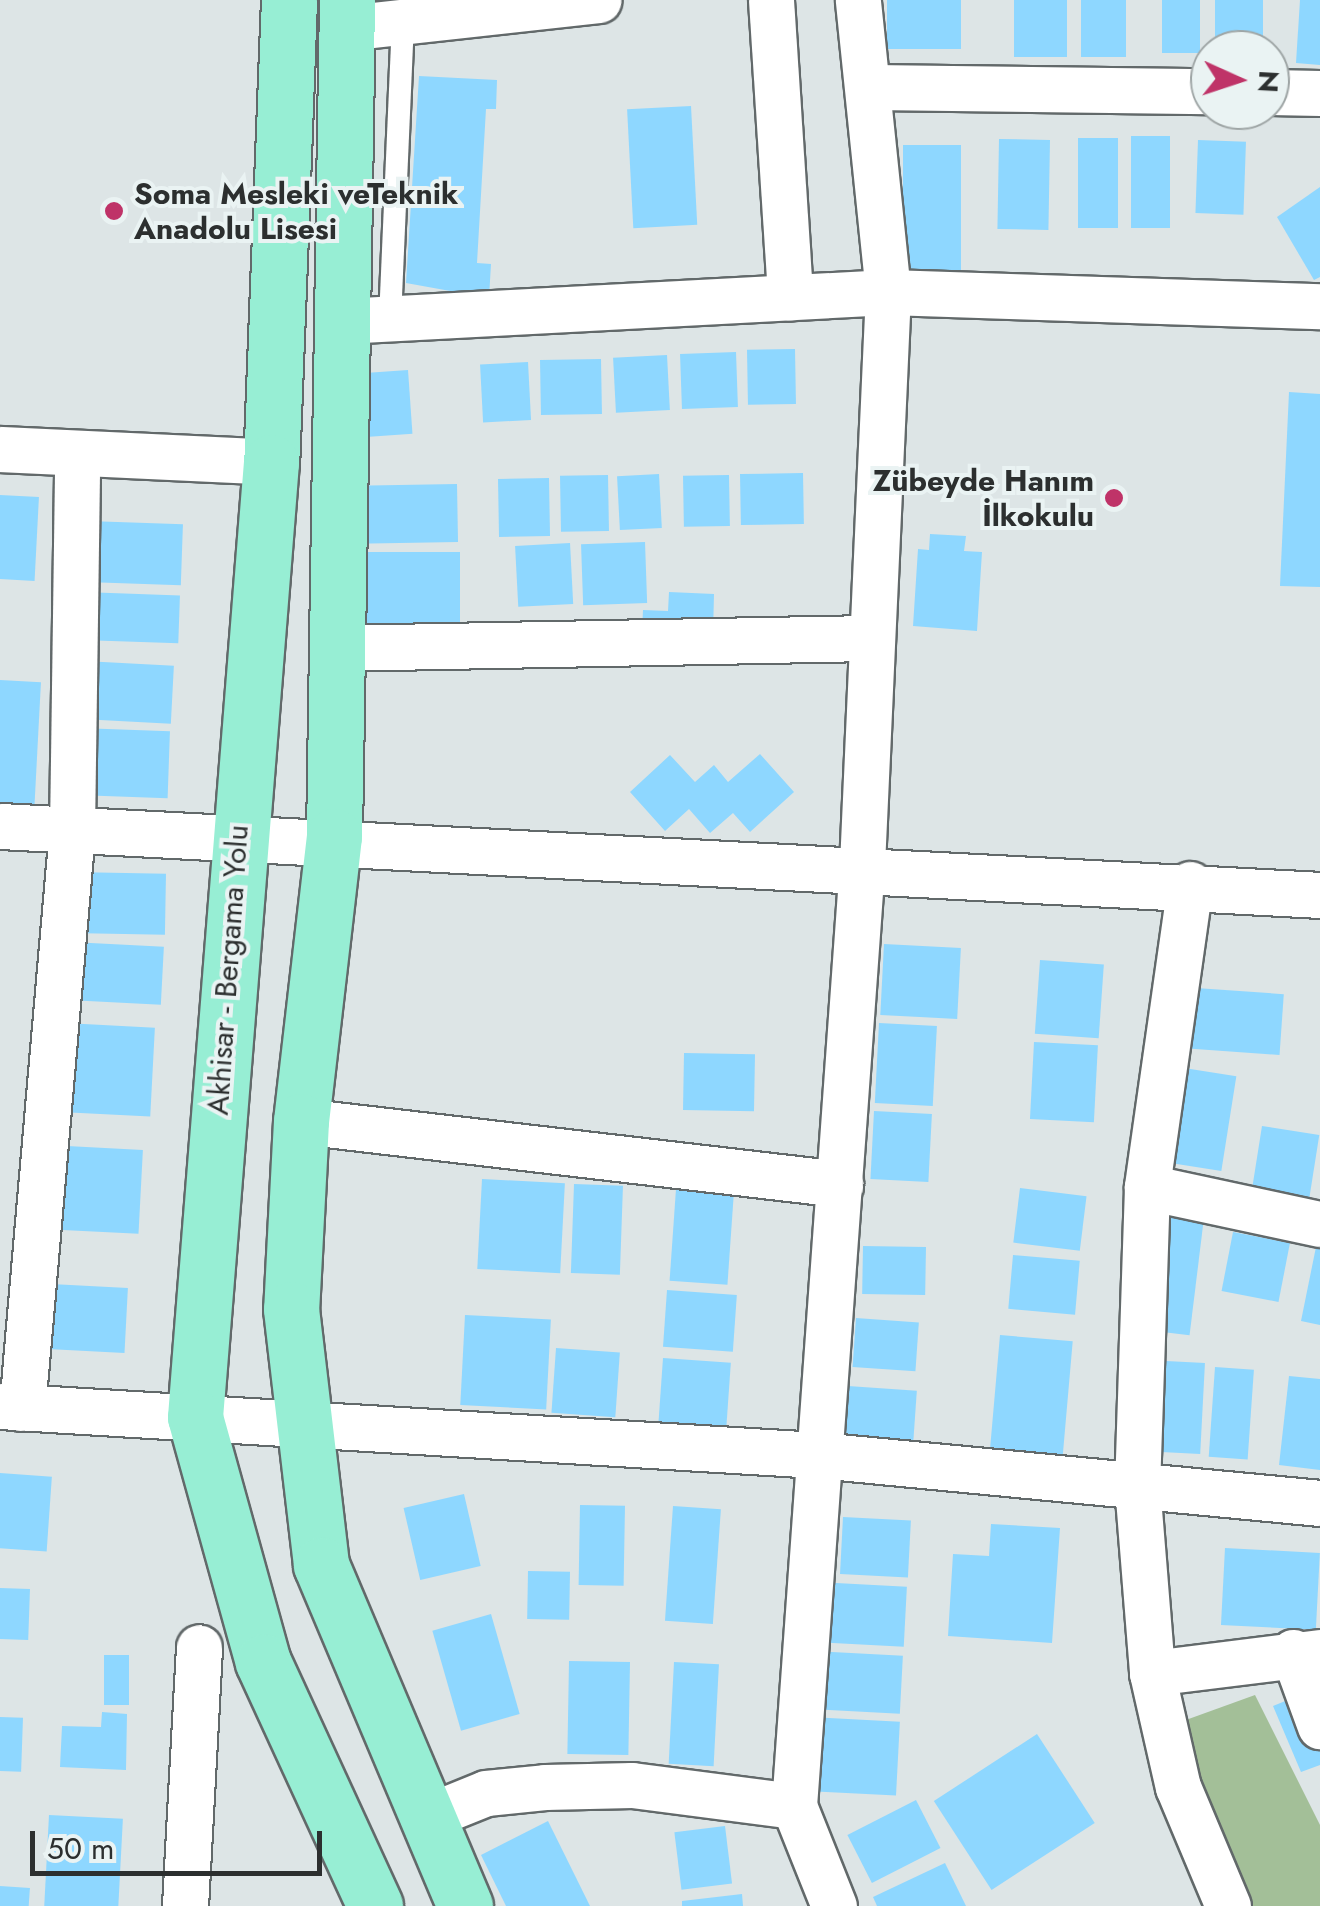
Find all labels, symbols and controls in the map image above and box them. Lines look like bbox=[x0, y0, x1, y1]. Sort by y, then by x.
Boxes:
north arrow bbox=[1190, 30, 1290, 130]
text: N bbox=[1247, 69, 1290, 94]
place label: Soma Mesleki veTeknik Anadolu Lisesi bbox=[134, 176, 458, 246]
marker: Soma Mesleki veTeknik Anadolu Lisesi bbox=[103, 200, 125, 222]
place label: Zübeyde Hanım İlkokulu bbox=[873, 463, 1094, 534]
marker: Zübeyde Hanım İlkokulu bbox=[1103, 487, 1125, 509]
street label: Akhisar - Bergama Yolu bbox=[200, 824, 256, 1116]
scale bar bbox=[35, 1811, 328, 1873]
text: 50 m bbox=[47, 1827, 114, 1870]

